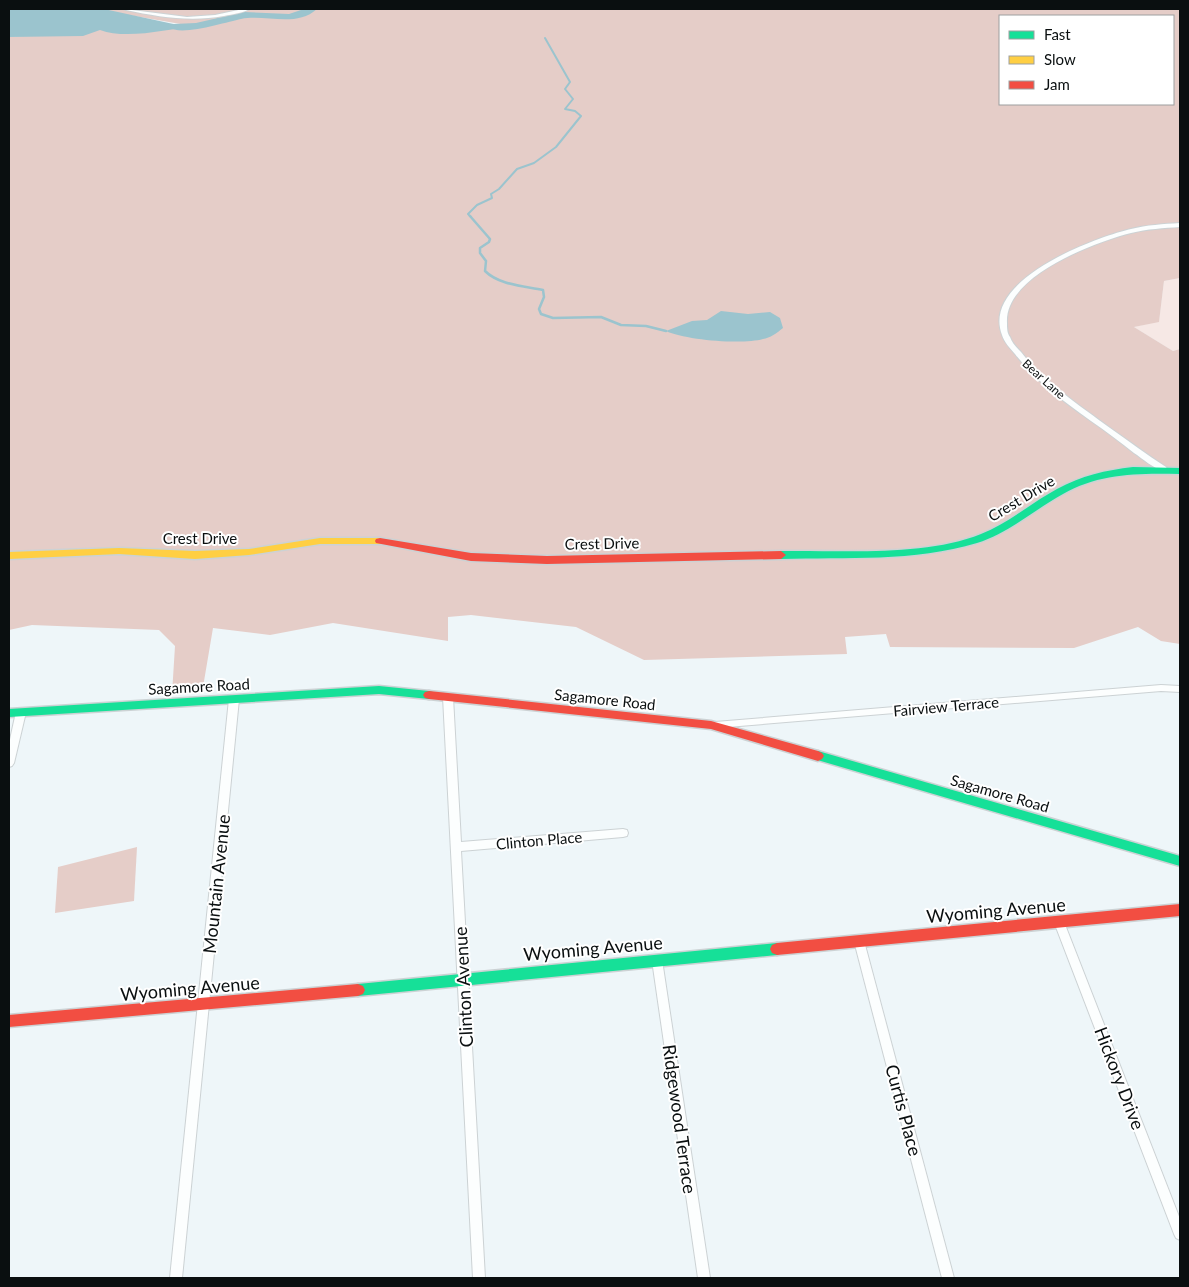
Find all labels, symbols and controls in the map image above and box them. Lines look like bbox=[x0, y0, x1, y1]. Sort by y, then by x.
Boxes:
legend bbox=[999, 15, 1174, 105]
text: Fast bbox=[1044, 25, 1071, 43]
text: Slow bbox=[1044, 50, 1076, 68]
text: Jam bbox=[1044, 75, 1070, 93]
street label: Bear Lane bbox=[1020, 356, 1068, 402]
street label: Crest Drive bbox=[984, 471, 1058, 525]
street label: Crest Drive bbox=[163, 529, 237, 547]
street label: Crest Drive bbox=[565, 533, 639, 553]
street label: Sagamore Road bbox=[148, 674, 250, 698]
street label: Sagamore Road bbox=[553, 685, 657, 713]
street label: Fairview Terrace bbox=[892, 692, 1000, 720]
street label: Sagamore Road bbox=[949, 770, 1051, 816]
street label: Mountain Avenue bbox=[198, 813, 234, 955]
street label: Clinton Place bbox=[495, 827, 583, 853]
street label: Wyoming Avenue bbox=[925, 893, 1067, 927]
street label: Clinton Avenue bbox=[449, 926, 477, 1048]
street label: Wyoming Avenue bbox=[522, 931, 664, 965]
street label: Wyoming Avenue bbox=[119, 971, 261, 1005]
street label: Hickory Drive bbox=[1090, 1024, 1150, 1132]
street label: Ridgewood Terrace bbox=[659, 1043, 701, 1195]
street label: Curtis Place bbox=[881, 1062, 927, 1158]

